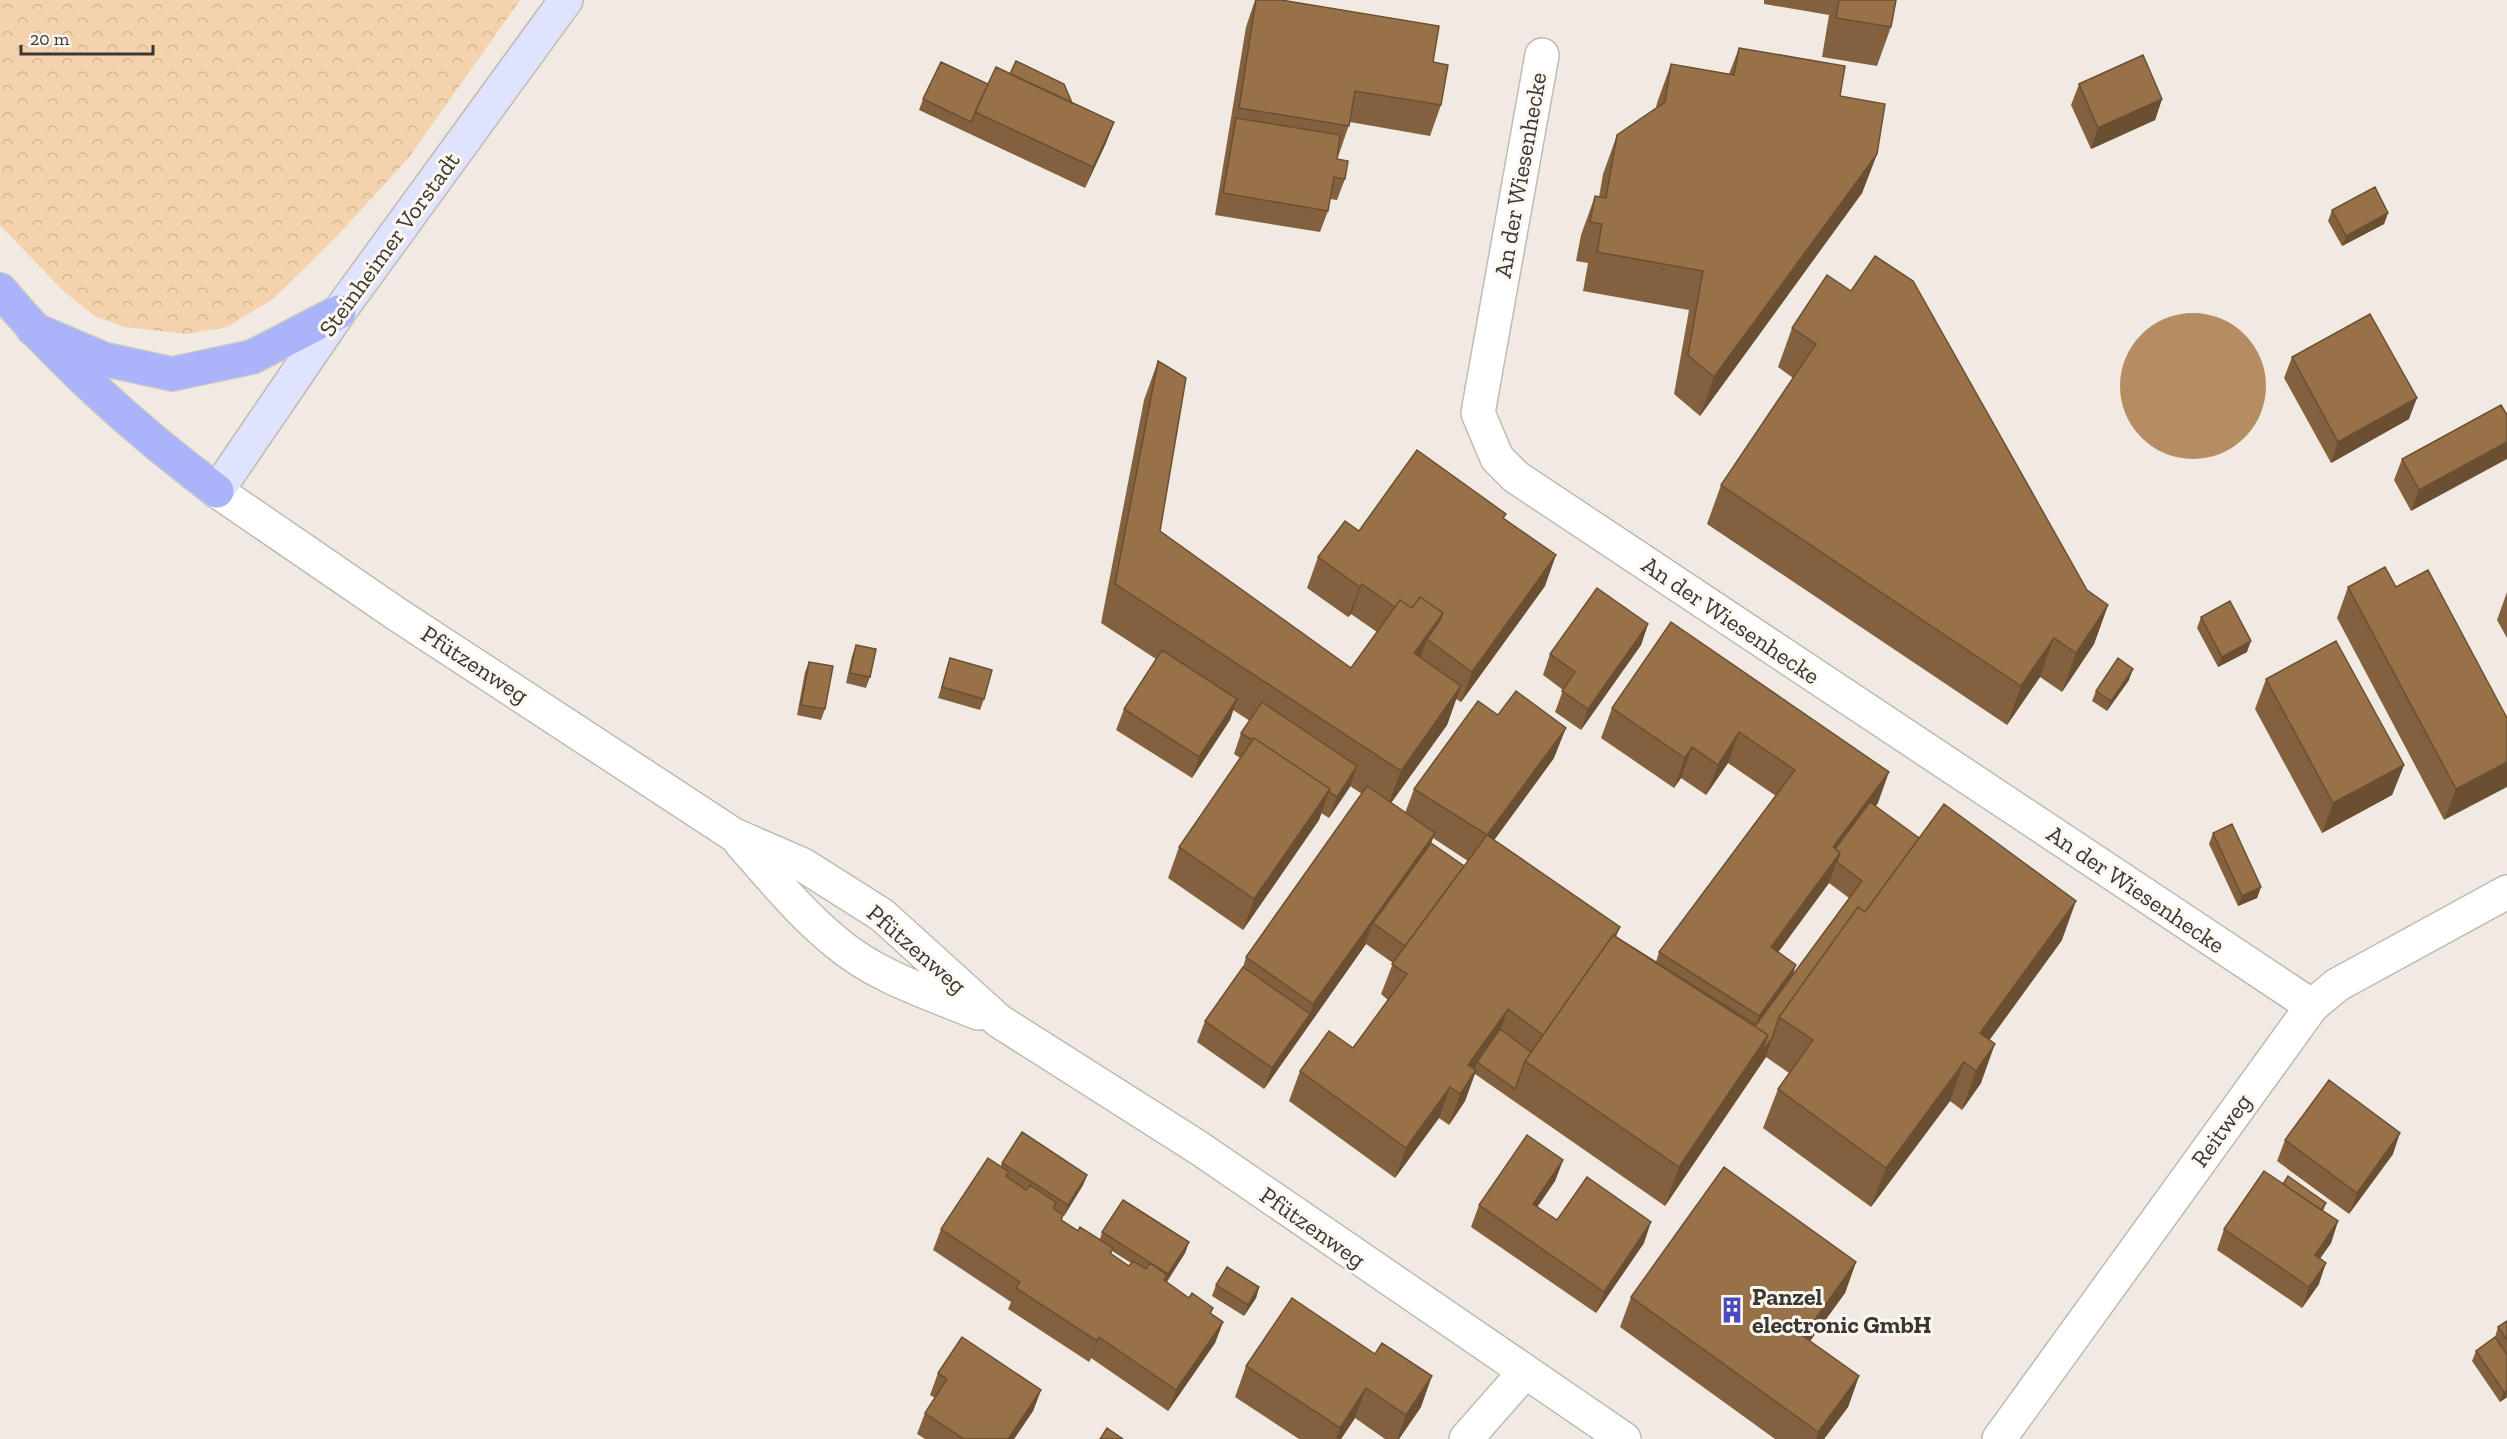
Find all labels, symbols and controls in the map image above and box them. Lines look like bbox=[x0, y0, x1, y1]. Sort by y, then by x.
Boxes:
scale bar bbox=[21, 18, 153, 56]
text: 20 m bbox=[30, 28, 70, 50]
street label: An der Wiesenhecke bbox=[1488, 70, 1552, 280]
street label: Steinheimer Vorstadt bbox=[312, 146, 466, 342]
street label: An der Wiesenhecke bbox=[1637, 550, 1825, 690]
street label: Pfützenweg bbox=[416, 619, 534, 709]
street label: An der Wiesenhecke bbox=[2042, 819, 2230, 959]
street label: Pfützenweg bbox=[861, 898, 973, 1000]
street label: Reitweg bbox=[2185, 1088, 2257, 1172]
street label: Pfützenweg bbox=[1255, 1180, 1371, 1274]
place label: Panzel electronic GmbH bbox=[1752, 1282, 1932, 1339]
building icon: Panzel electronic GmbH bbox=[1717, 1295, 1747, 1325]

